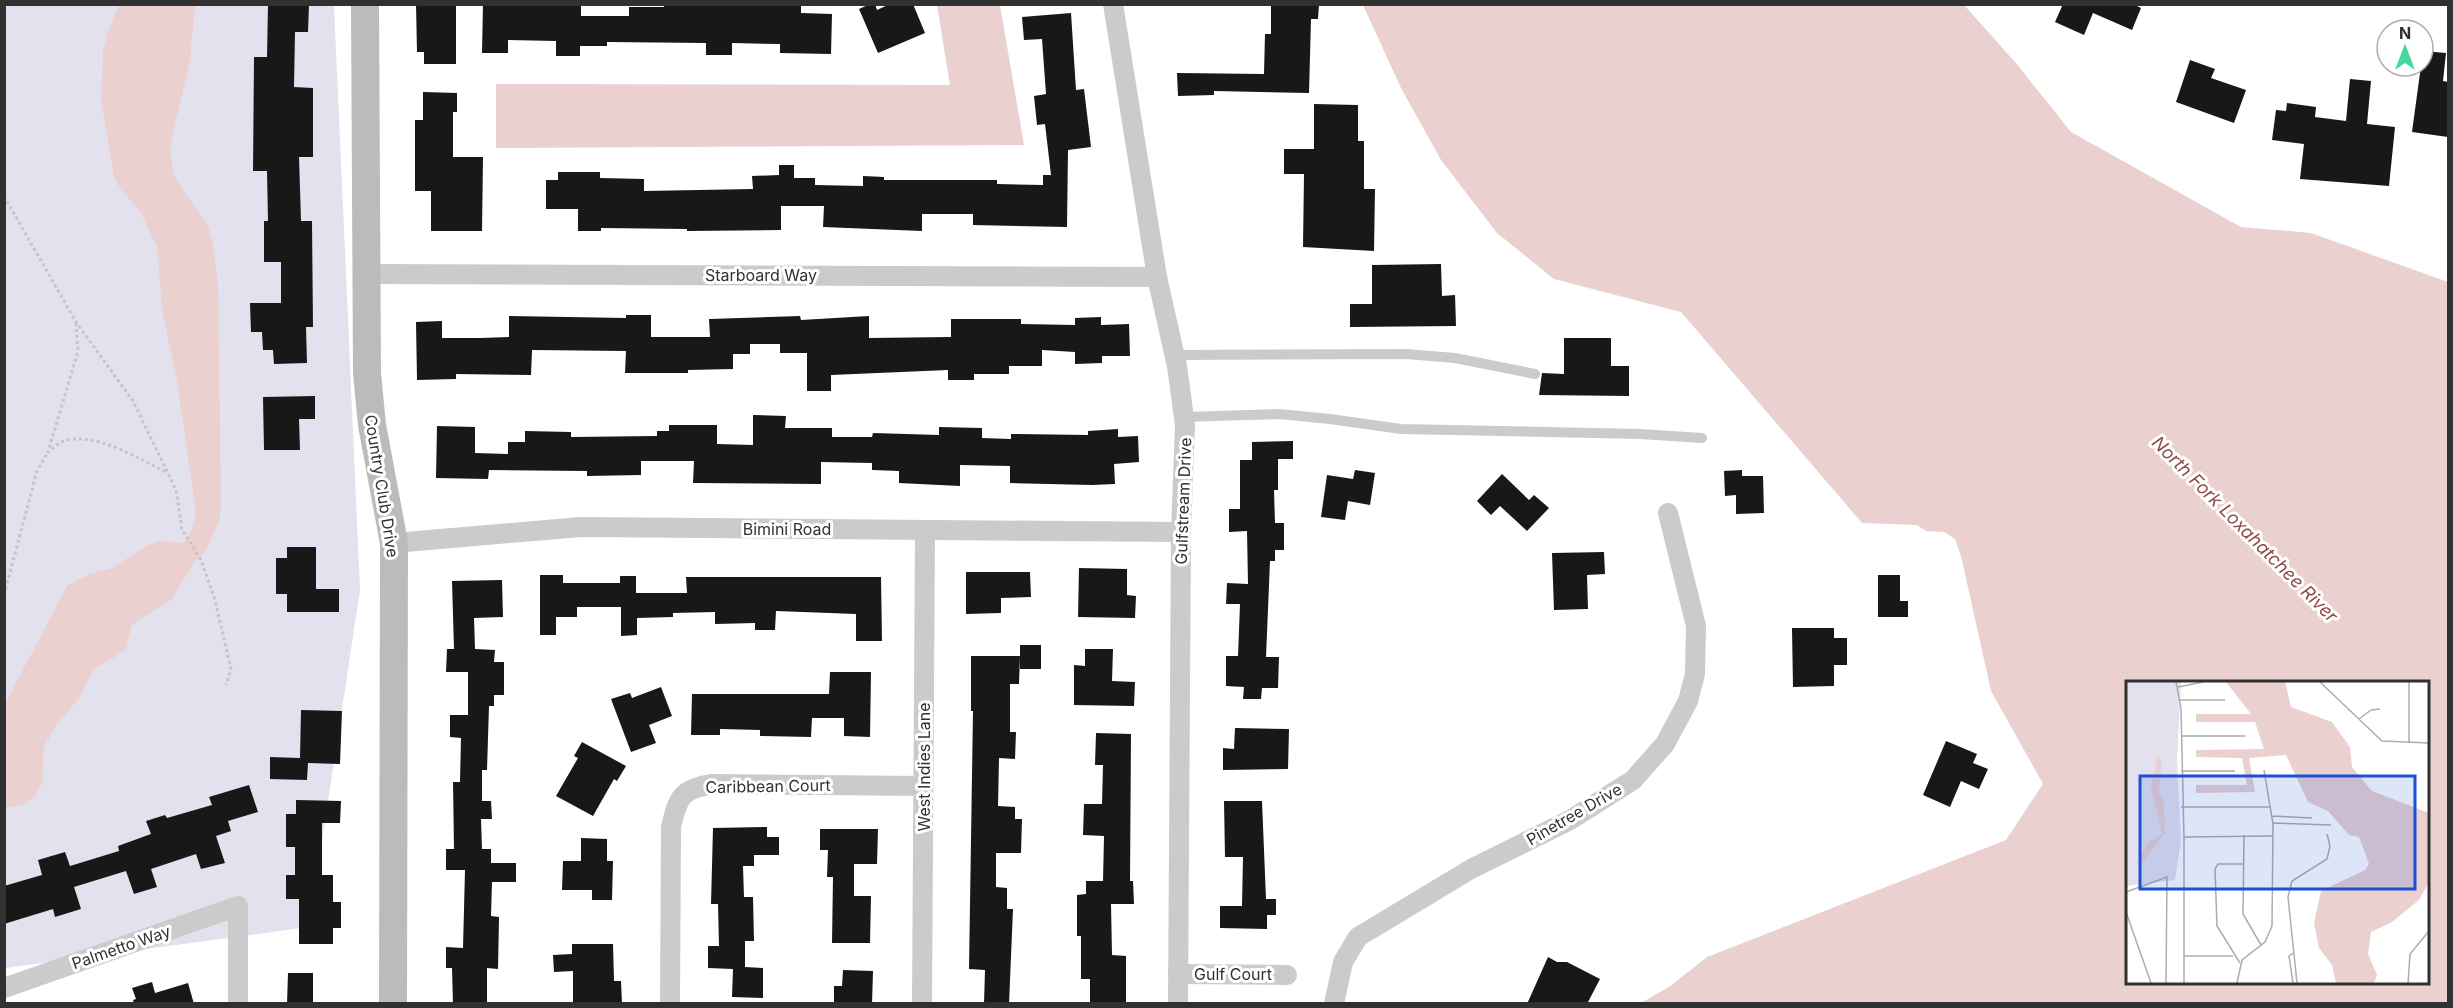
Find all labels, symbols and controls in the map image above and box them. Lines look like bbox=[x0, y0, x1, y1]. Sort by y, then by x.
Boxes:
north arrow bbox=[2375, 18, 2435, 78]
text: N bbox=[2399, 23, 2411, 43]
street label: Starboard Way bbox=[705, 265, 817, 285]
street label: Country Club Drive bbox=[361, 413, 403, 559]
water label: North Fork Loxahatchee River bbox=[2148, 432, 2343, 627]
street label: Gulfstream Drive bbox=[1171, 437, 1195, 565]
street label: Bimini Road bbox=[743, 519, 831, 539]
inset map bbox=[2126, 681, 2429, 984]
street label: West Indies Lane bbox=[914, 703, 934, 831]
street label: Caribbean Court bbox=[705, 775, 831, 797]
street label: Pinetree Drive bbox=[1523, 779, 1625, 849]
street label: Palmetto Way bbox=[69, 921, 173, 973]
street label: Gulf Court bbox=[1194, 964, 1272, 984]

